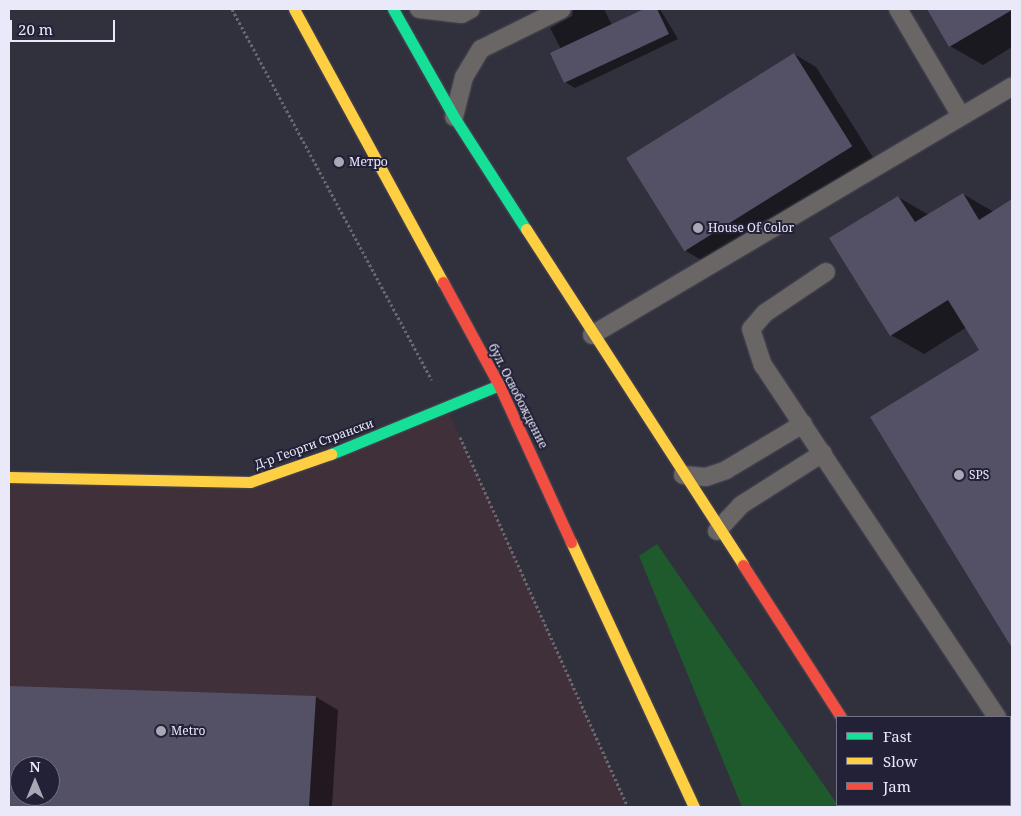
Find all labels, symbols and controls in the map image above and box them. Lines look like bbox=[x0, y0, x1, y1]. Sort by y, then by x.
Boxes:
scale bar bbox=[12, 10, 118, 42]
text: 20 m bbox=[18, 19, 53, 39]
place label: Метро bbox=[349, 155, 388, 169]
marker: Метро bbox=[333, 156, 345, 168]
place label: House Of Color bbox=[708, 221, 794, 235]
marker: House Of Color bbox=[692, 222, 704, 234]
street label: бул. Освобождение bbox=[485, 341, 551, 451]
street label: Д-р Георги Странски bbox=[253, 416, 375, 472]
place label: SPS bbox=[969, 468, 989, 482]
marker: SPS bbox=[953, 469, 965, 481]
legend bbox=[836, 716, 1011, 806]
place label: Metro bbox=[171, 724, 205, 738]
marker: Metro bbox=[155, 725, 167, 737]
text: Fast bbox=[883, 726, 912, 746]
text: Slow bbox=[883, 751, 917, 771]
north arrow bbox=[10, 756, 60, 806]
text: N bbox=[29, 757, 41, 776]
text: Jam bbox=[883, 776, 911, 796]

